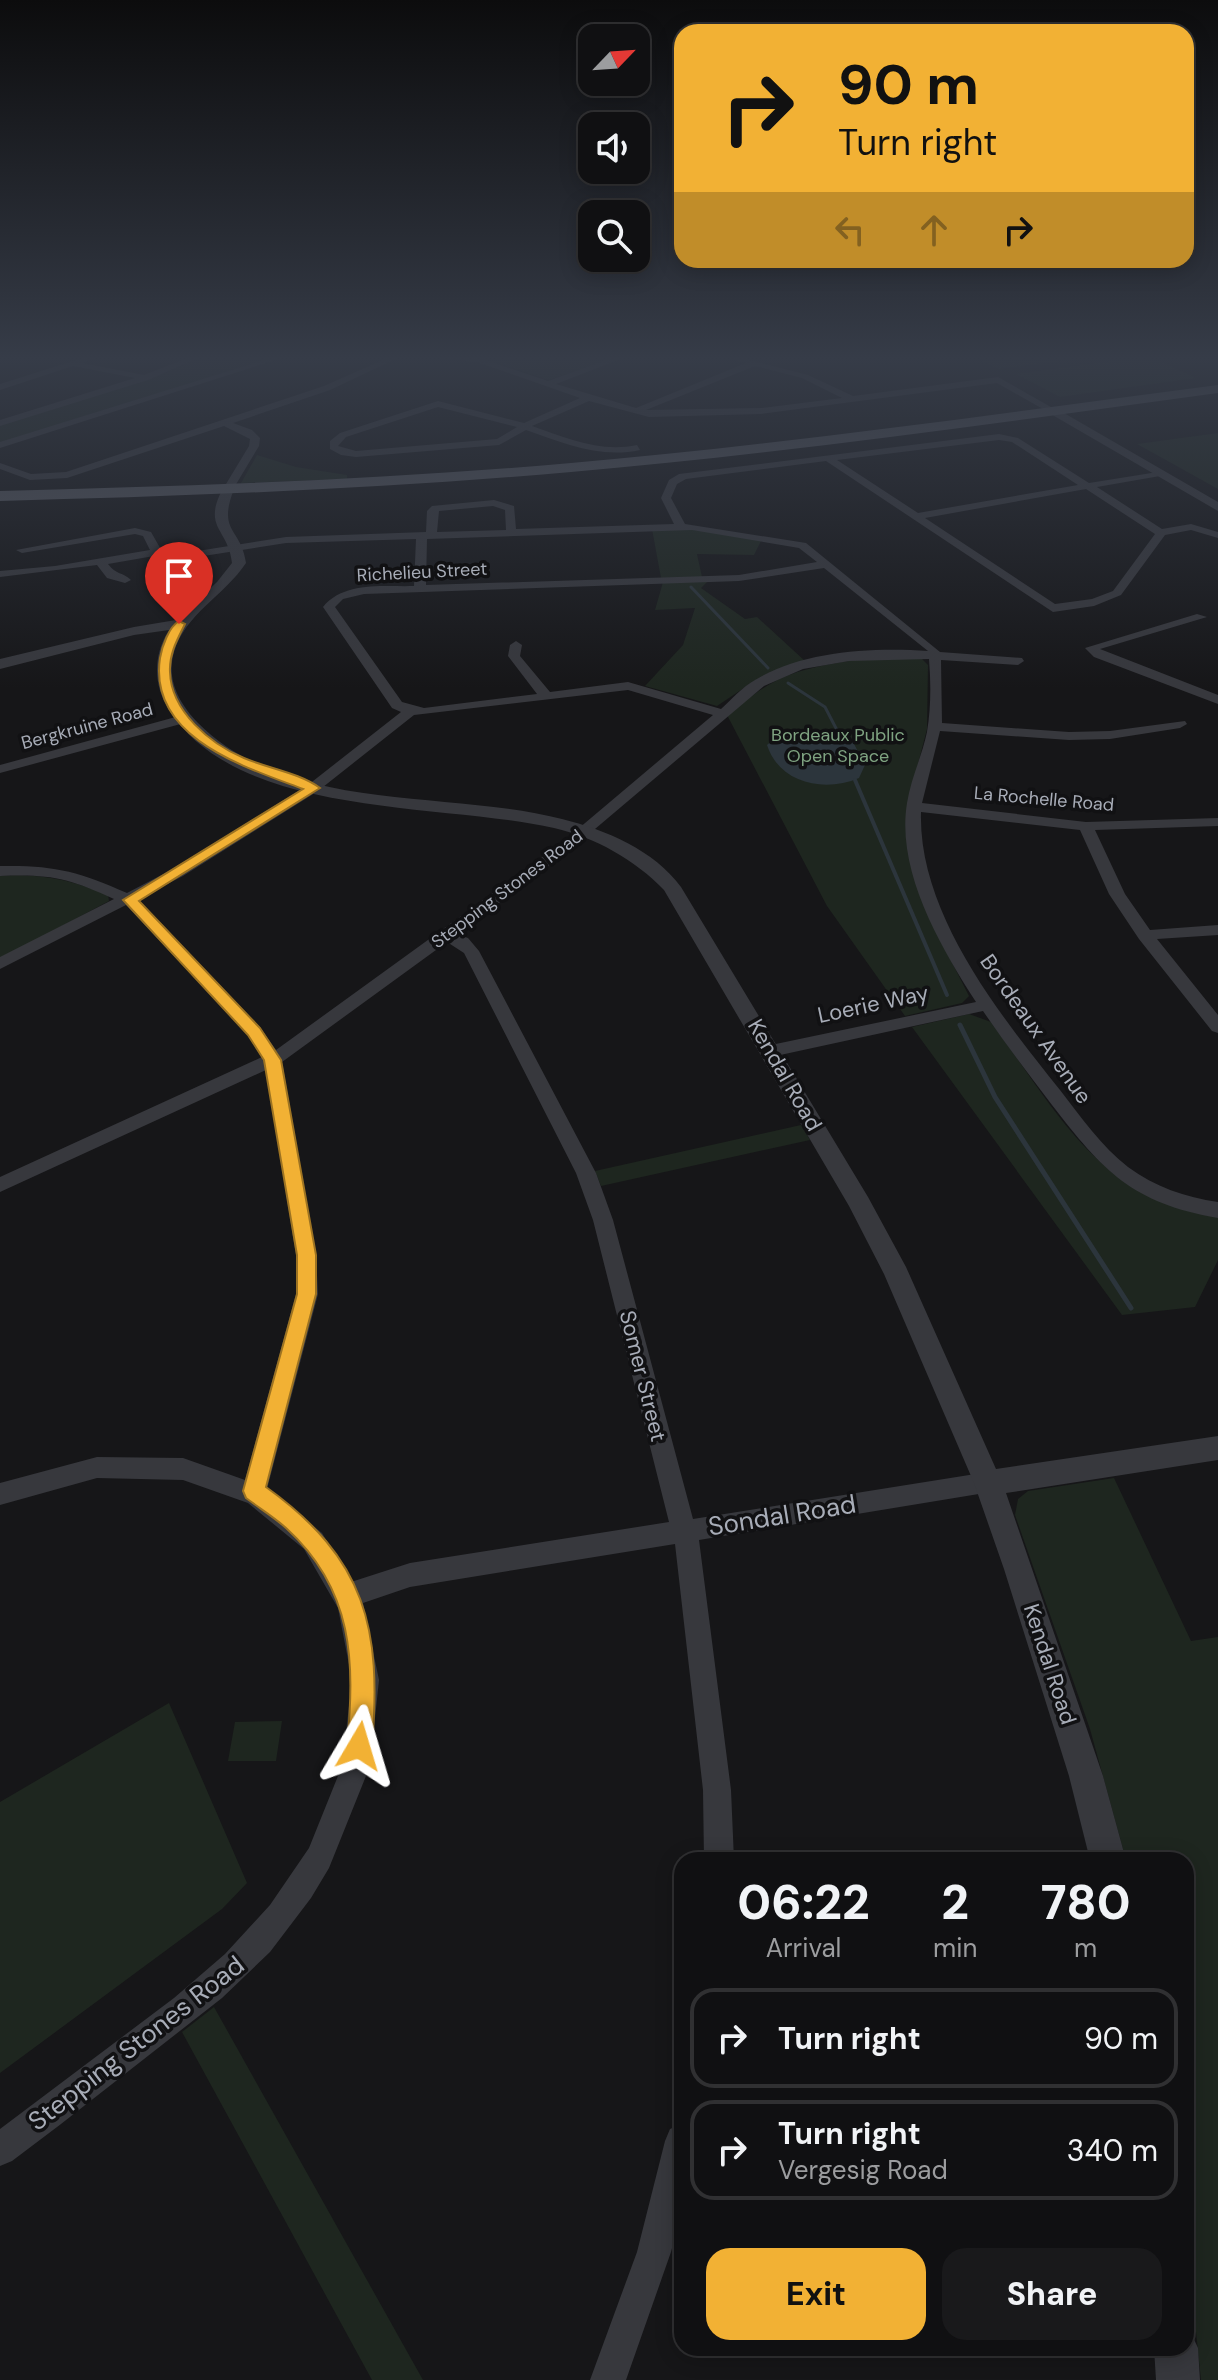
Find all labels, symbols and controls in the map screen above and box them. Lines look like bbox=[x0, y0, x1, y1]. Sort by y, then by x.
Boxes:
north arrow bbox=[578, 24, 650, 96]
map controls bbox=[578, 24, 650, 272]
text: 90 m bbox=[838, 48, 979, 121]
icon: right bbox=[706, 56, 810, 160]
button: sound bbox=[578, 112, 650, 184]
text: Turn right bbox=[838, 119, 997, 166]
button: search bbox=[578, 200, 650, 272]
icon: left bbox=[828, 208, 872, 252]
icon: ahead bbox=[912, 208, 956, 252]
icon: right bbox=[996, 208, 1040, 252]
pin bbox=[145, 542, 213, 624]
icon: arrive bbox=[157, 554, 201, 598]
street label: Richelieu Street bbox=[356, 557, 488, 587]
street label: Bergkruine Road bbox=[19, 697, 155, 755]
park label: Bordeaux Public Open Space bbox=[771, 723, 905, 768]
street label: La Rochelle Road bbox=[973, 781, 1115, 817]
street label: Stepping Stones Road bbox=[426, 824, 588, 954]
street label: Bordeaux Avenue bbox=[974, 948, 1098, 1110]
street label: Loerie Way bbox=[815, 978, 931, 1030]
street label: Kendal Road bbox=[741, 1014, 829, 1136]
street label: Somer Street bbox=[613, 1307, 673, 1445]
street label: Sondal Road bbox=[706, 1487, 858, 1543]
street label: Kendal Road bbox=[1017, 1600, 1083, 1728]
position arrow bbox=[317, 1704, 401, 1788]
text: 06:22 bbox=[737, 1871, 870, 1934]
text: 2 bbox=[941, 1871, 969, 1934]
text: 780 bbox=[1041, 1871, 1131, 1934]
text: Arrival bbox=[766, 1931, 841, 1965]
text: min bbox=[933, 1931, 977, 1965]
text: m bbox=[1074, 1931, 1097, 1965]
street label: Stepping Stones Road bbox=[21, 1948, 251, 2138]
icon: right bbox=[710, 2016, 754, 2060]
text: Turn right bbox=[778, 2019, 921, 2058]
text: 90 m bbox=[1084, 2019, 1158, 2058]
text: Turn right bbox=[778, 2114, 921, 2153]
icon: right bbox=[710, 2128, 754, 2172]
text: 340 m bbox=[1067, 2131, 1158, 2170]
text: Vergesig Road bbox=[778, 2153, 948, 2187]
button: Exit bbox=[706, 2248, 926, 2340]
button: Share bbox=[942, 2248, 1162, 2340]

